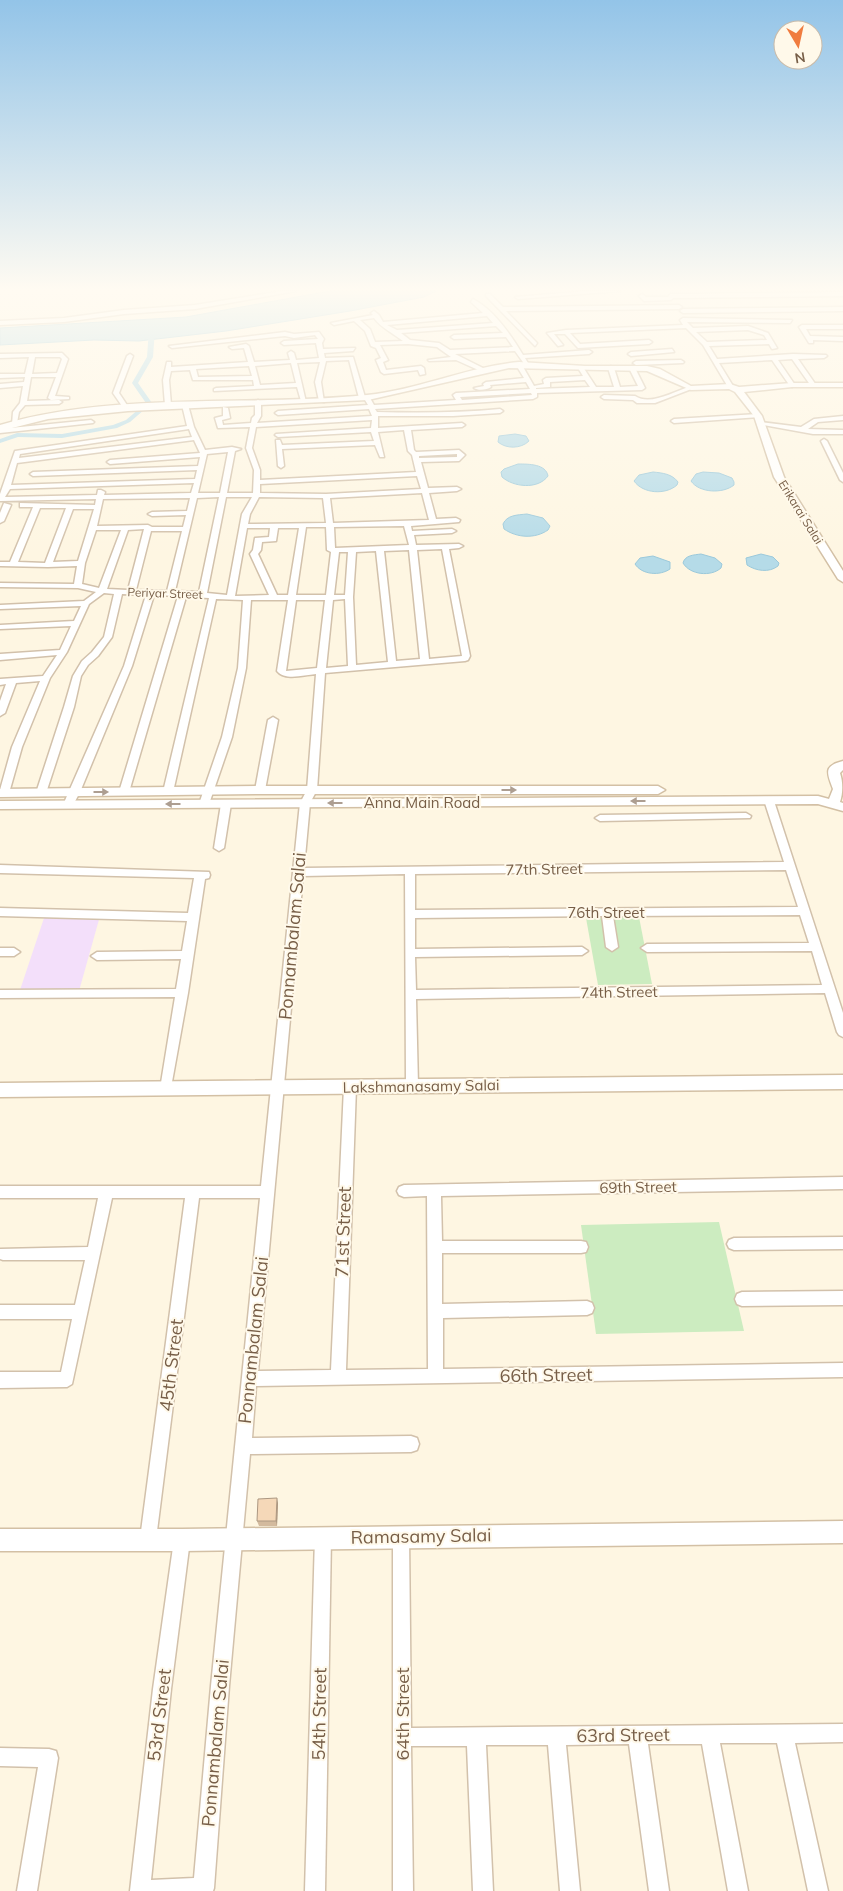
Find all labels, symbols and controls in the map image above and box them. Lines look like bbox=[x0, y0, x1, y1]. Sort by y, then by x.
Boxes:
north arrow bbox=[773, 20, 823, 70]
text: N bbox=[793, 48, 807, 68]
street label: Erikarai Salai bbox=[775, 477, 827, 547]
street label: Periyar Street bbox=[127, 584, 203, 602]
one-way arrow bbox=[501, 786, 517, 794]
one-way arrow bbox=[93, 788, 109, 796]
street label: Anna Main Road bbox=[364, 793, 480, 812]
one-way arrow bbox=[630, 797, 646, 805]
one-way arrow bbox=[327, 799, 343, 807]
one-way arrow bbox=[165, 800, 181, 808]
street label: Ponnambalam Salai bbox=[273, 851, 311, 1021]
street label: 77th Street bbox=[505, 859, 583, 879]
street label: 76th Street bbox=[567, 903, 645, 922]
street label: 74th Street bbox=[580, 982, 658, 1002]
street label: Lakshmanasamy Salai bbox=[342, 1075, 500, 1097]
street label: 69th Street bbox=[599, 1177, 677, 1197]
street label: 71st Street bbox=[330, 1186, 356, 1278]
street label: Ponnambalam Salai bbox=[233, 1255, 273, 1425]
street label: 45th Street bbox=[154, 1317, 188, 1413]
street label: 66th Street bbox=[499, 1363, 593, 1387]
street label: Ramasamy Salai bbox=[350, 1523, 492, 1549]
street label: Ponnambalam Salai bbox=[196, 1658, 234, 1828]
street label: 53rd Street bbox=[142, 1667, 176, 1763]
street label: 54th Street bbox=[307, 1667, 331, 1761]
street label: 64th Street bbox=[391, 1668, 414, 1760]
street label: 63rd Street bbox=[576, 1723, 670, 1747]

